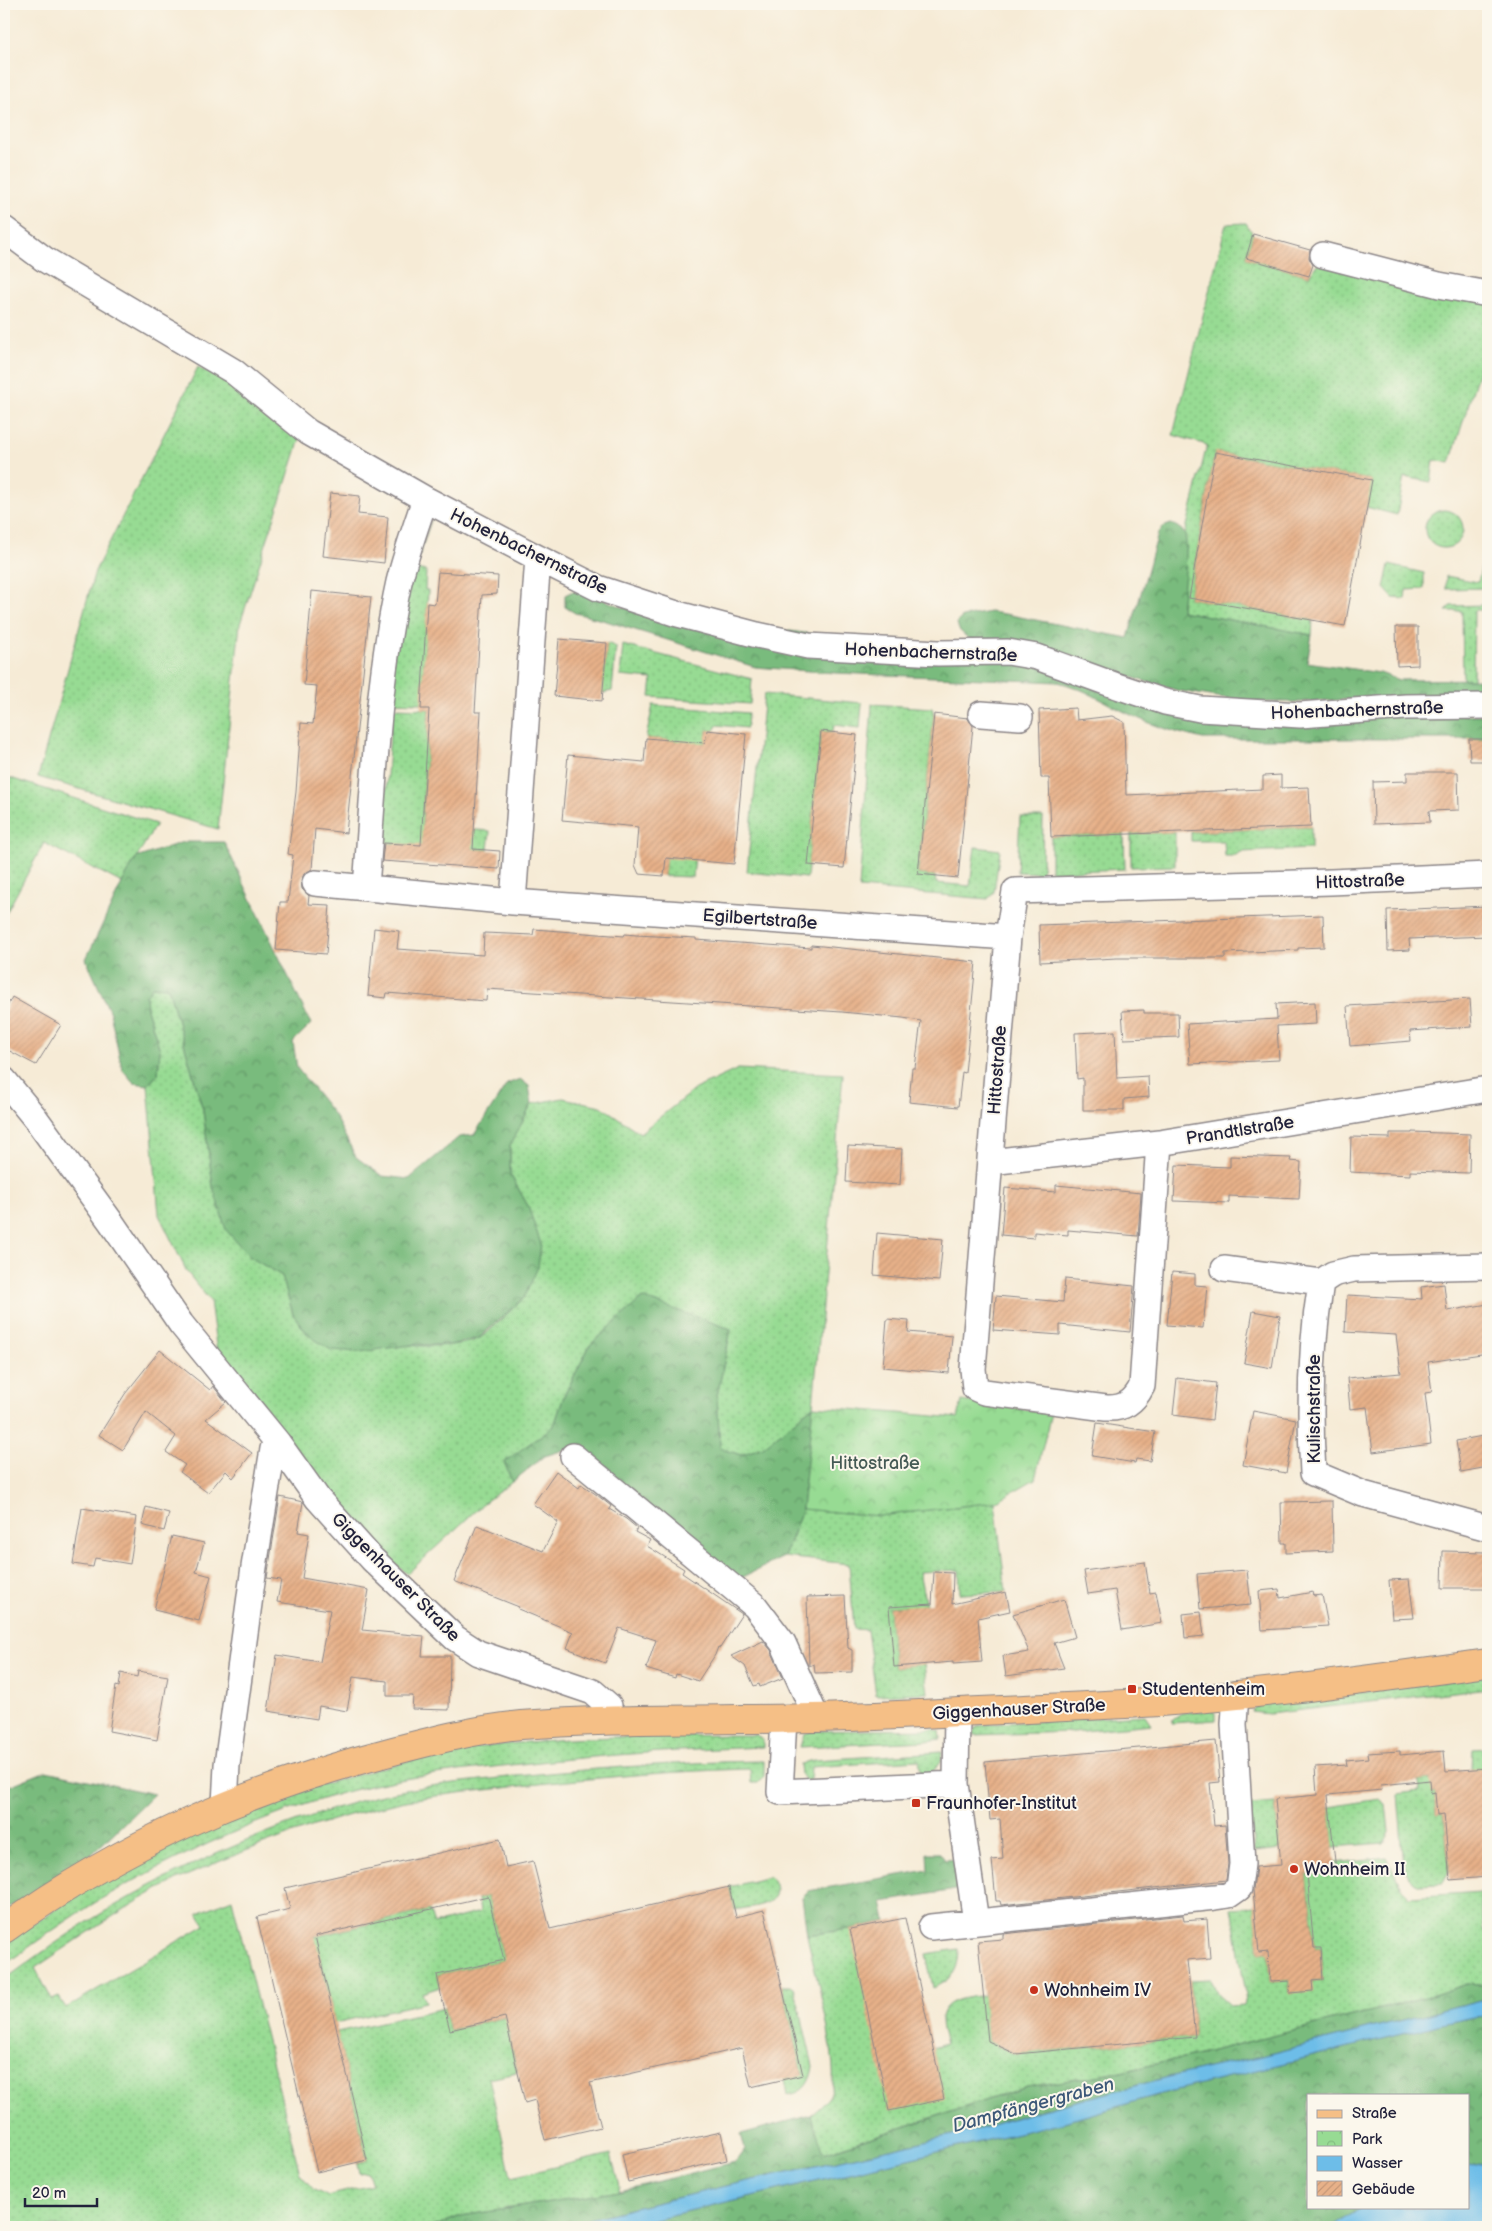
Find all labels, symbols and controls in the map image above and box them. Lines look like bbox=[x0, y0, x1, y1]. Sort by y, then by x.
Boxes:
street label: Hohenbachernstraße bbox=[446, 504, 611, 599]
street label: Hohenbachernstraße bbox=[844, 639, 1018, 666]
street label: Hohenbachernstraße bbox=[1270, 697, 1444, 724]
street label: Hittostraße bbox=[1315, 869, 1405, 894]
street label: Egilbertstraße bbox=[702, 905, 818, 934]
street label: Hittostraße bbox=[984, 1024, 1011, 1115]
street label: Prandtlstraße bbox=[1185, 1112, 1296, 1149]
street label: Kulischstraße bbox=[1304, 1354, 1325, 1464]
park label: Hittostraße bbox=[830, 1453, 920, 1474]
street label: Giggenhauser Straße bbox=[327, 1509, 465, 1646]
place label: Studentenheim bbox=[1142, 1679, 1265, 1700]
marker: Studentenheim bbox=[1126, 1683, 1138, 1695]
street label: Giggenhauser Straße bbox=[932, 1694, 1107, 1725]
place label: Fraunhofer-Institut bbox=[926, 1793, 1077, 1814]
marker: Fraunhofer-Institut bbox=[910, 1797, 922, 1809]
place label: Wohnheim II bbox=[1304, 1859, 1405, 1880]
marker: Wohnheim II bbox=[1288, 1863, 1300, 1875]
place label: Wohnheim IV bbox=[1044, 1980, 1151, 2001]
marker: Wohnheim IV bbox=[1028, 1984, 1040, 1996]
water label: Dampfängergraben bbox=[950, 2073, 1117, 2138]
legend bbox=[1307, 2094, 1470, 2208]
text: Straße bbox=[1352, 2104, 1397, 2123]
text: Park bbox=[1352, 2130, 1383, 2149]
text: Wasser bbox=[1352, 2154, 1403, 2173]
scale bar bbox=[25, 2176, 98, 2208]
text: Gebäude bbox=[1352, 2180, 1415, 2199]
text: 20 m bbox=[32, 2184, 66, 2203]

